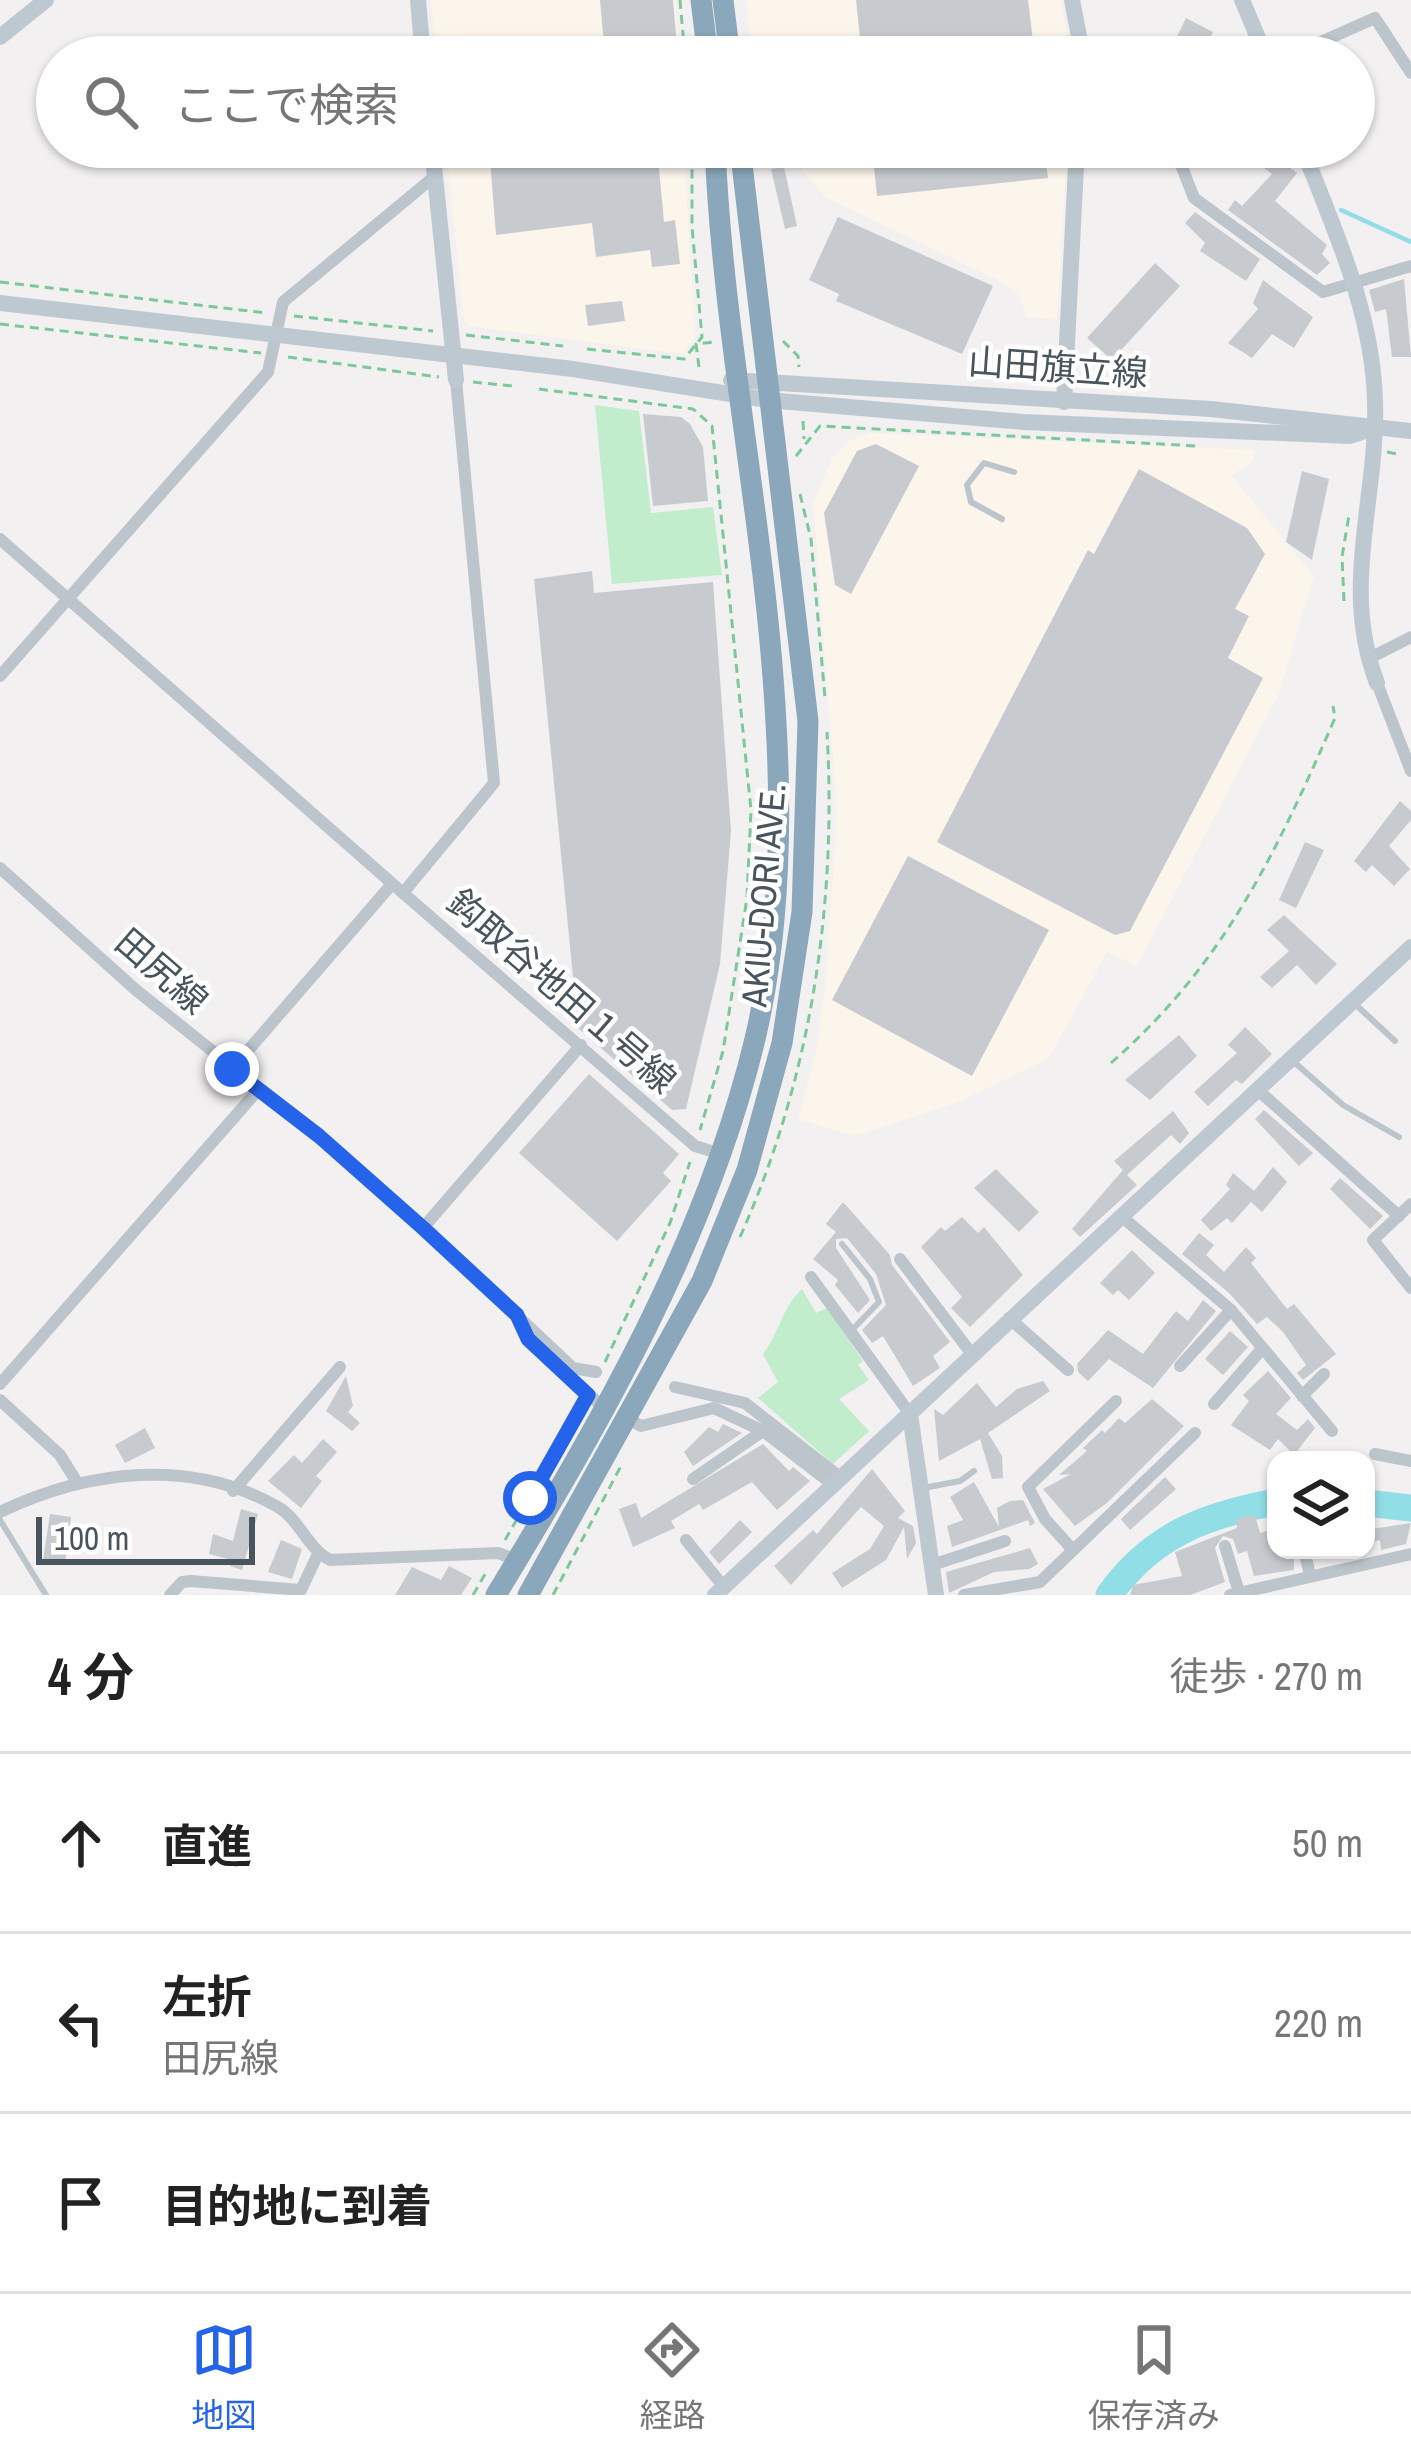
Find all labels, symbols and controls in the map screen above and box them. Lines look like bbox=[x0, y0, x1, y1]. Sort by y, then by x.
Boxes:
search box bbox=[36, 36, 1375, 168]
icon: search bbox=[78, 69, 144, 135]
text: ここで検索 bbox=[174, 74, 399, 135]
street label: 山田旗立線 bbox=[967, 337, 1149, 397]
street label: AKIU-DORI AVE. bbox=[729, 781, 797, 1010]
street label: 鈎取谷地田１号線 bbox=[438, 878, 686, 1104]
street label: 田尻線 bbox=[105, 917, 219, 1025]
route end bbox=[205, 1042, 259, 1096]
map controls bbox=[1267, 1451, 1375, 1559]
button: layers bbox=[1267, 1451, 1375, 1559]
route start bbox=[503, 1471, 557, 1525]
scale bar bbox=[36, 1511, 255, 1564]
text: 100 m bbox=[54, 1516, 129, 1560]
text: 4 分 bbox=[48, 1642, 134, 1711]
text: 徒歩 · 270 m bbox=[1169, 1650, 1363, 1702]
icon: ahead bbox=[48, 1810, 114, 1876]
text: 直進 bbox=[162, 1815, 252, 1876]
text: 50 m bbox=[1292, 1817, 1363, 1869]
text: 左折 bbox=[162, 1966, 252, 2027]
icon: left bbox=[48, 1990, 114, 2056]
text: 220 m bbox=[1274, 1997, 1363, 2049]
text: 田尻線 bbox=[162, 2032, 279, 2084]
icon: arrive bbox=[48, 2170, 114, 2236]
text: 目的地に到着 bbox=[162, 2175, 432, 2236]
tab: 地図 bbox=[191, 2317, 257, 2437]
tab: 経路 bbox=[639, 2317, 705, 2437]
tab: 保存済み bbox=[1088, 2317, 1220, 2437]

